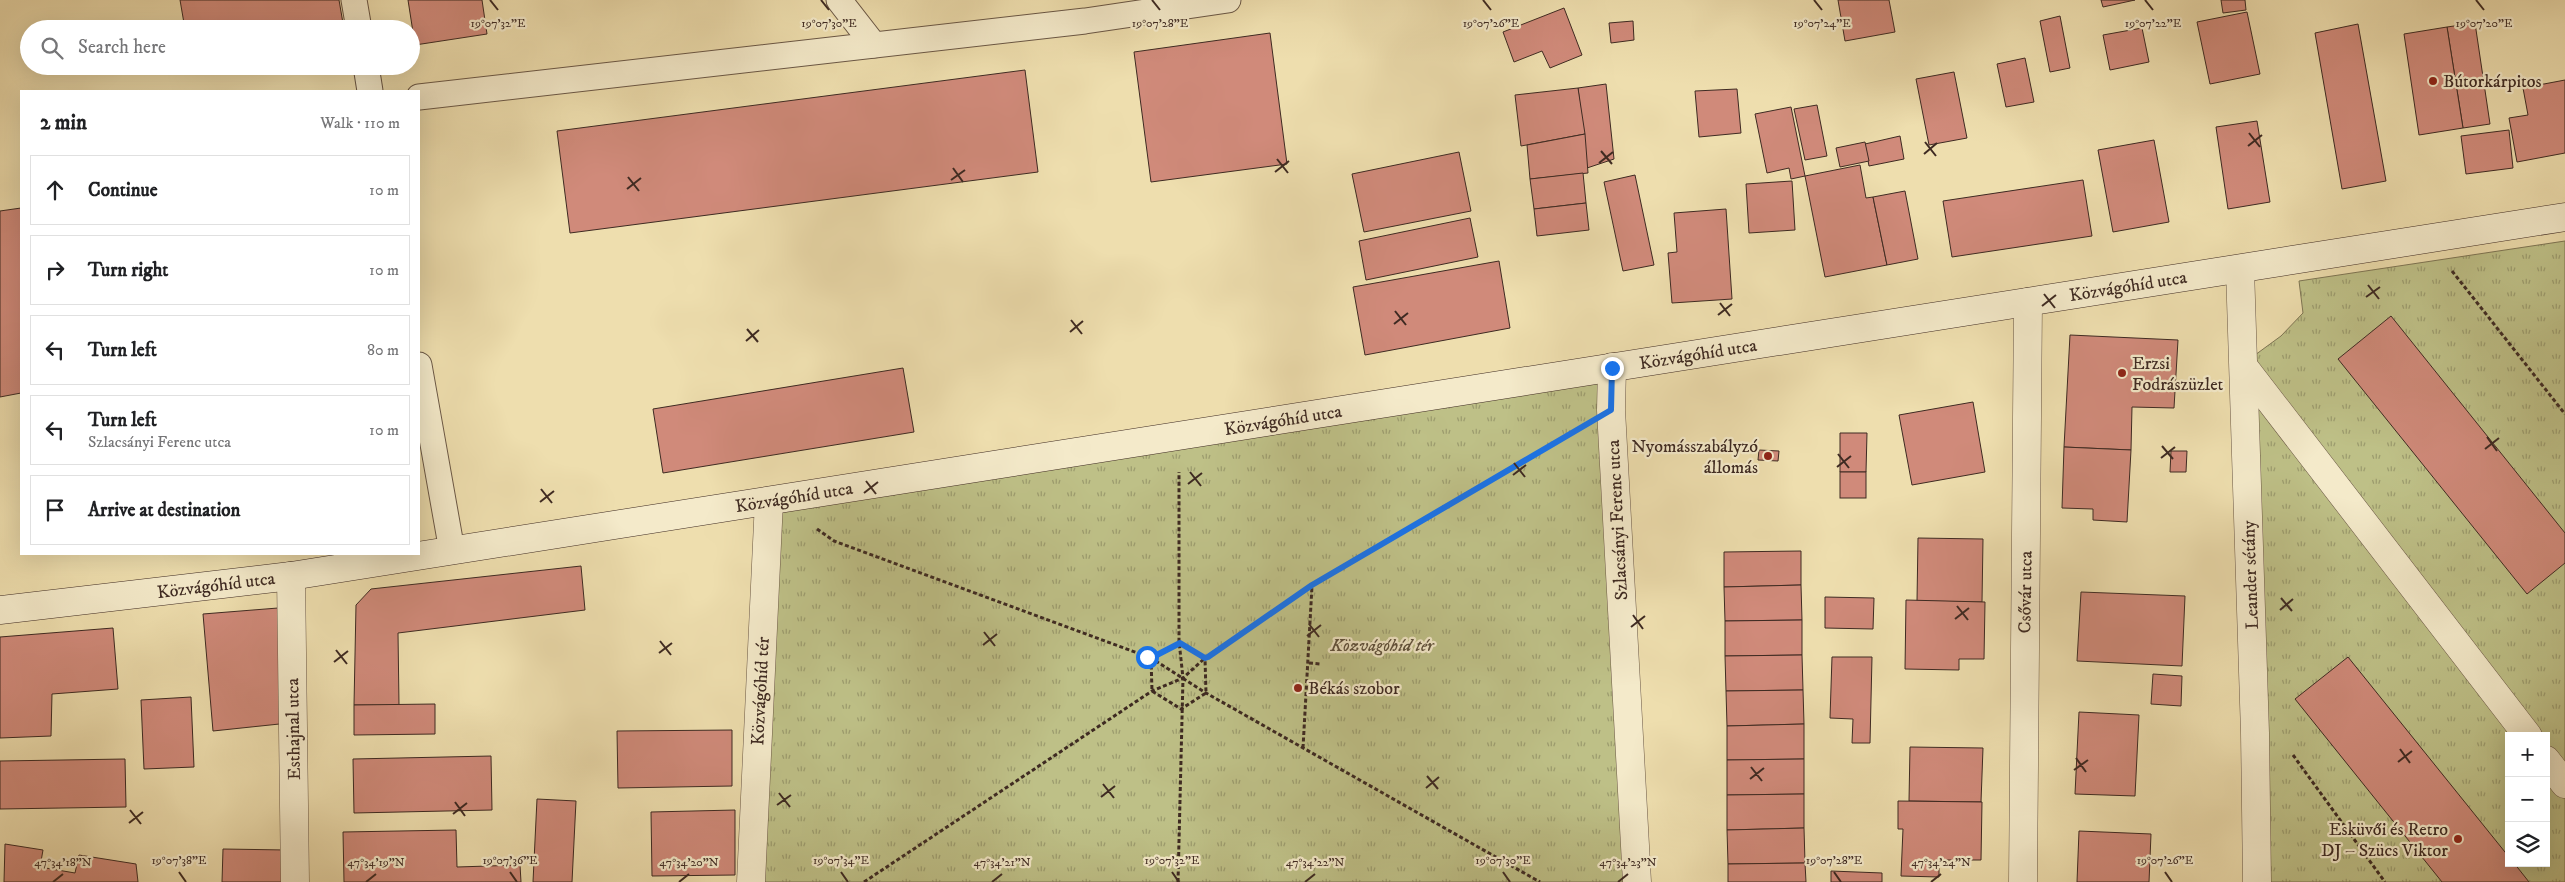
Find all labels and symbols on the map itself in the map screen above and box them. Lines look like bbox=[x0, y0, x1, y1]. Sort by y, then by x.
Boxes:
text: 19°07'32"E bbox=[471, 16, 526, 31]
text: 19°07'30"E bbox=[801, 16, 857, 31]
text: 19°07'28"E bbox=[1132, 16, 1189, 31]
text: 19°07'26"E bbox=[1463, 16, 1520, 31]
text: 19°07'24"E bbox=[1793, 16, 1851, 31]
text: 19°07'22"E bbox=[2125, 16, 2182, 31]
text: 19°07'20"E bbox=[2456, 16, 2513, 31]
place label: Bútorkárpitos bbox=[2443, 71, 2542, 93]
marker: Bútorkárpitos bbox=[2427, 75, 2439, 87]
street label: Közvágóhíd utca bbox=[2068, 267, 2189, 307]
street label: Közvágóhíd utca bbox=[1638, 335, 1759, 375]
place label: Erzsi Fodrászüzlet bbox=[2132, 353, 2224, 396]
route end bbox=[1601, 357, 1624, 380]
marker: Erzsi Fodrászüzlet bbox=[2116, 367, 2128, 379]
street label: Közvágóhíd utca bbox=[1223, 401, 1344, 441]
place label: Nyomásszabályzó állomás bbox=[1631, 436, 1758, 479]
street label: Szlacsányi Ferenc utca bbox=[1603, 439, 1633, 601]
marker: Nyomásszabályzó állomás bbox=[1762, 450, 1774, 462]
street label: Közvágóhíd utca bbox=[734, 478, 855, 518]
street label: Leander sétány bbox=[2238, 520, 2264, 630]
street label: Csővár utca bbox=[2014, 550, 2038, 634]
street label: Közvágóhíd utca bbox=[156, 568, 277, 604]
park label: Közvágóhíd tér bbox=[1330, 635, 1435, 657]
street label: Közvágóhíd tér bbox=[747, 636, 775, 746]
route start bbox=[1136, 646, 1159, 669]
street label: Esthajnal utca bbox=[282, 677, 306, 780]
place label: Békás szobor bbox=[1308, 678, 1400, 700]
marker: Békás szobor bbox=[1292, 682, 1304, 694]
place label: Esküvői és Retro DJ – Szücs Viktor bbox=[2321, 819, 2448, 862]
marker: Esküvői és Retro DJ – Szücs Viktor bbox=[2452, 833, 2464, 845]
text: 19°07'38"E bbox=[152, 853, 207, 868]
text: 19°07'36"E bbox=[482, 853, 538, 868]
text: 19°07'34"E bbox=[813, 853, 869, 868]
text: 19°07'32"E bbox=[1145, 853, 1200, 868]
text: 19°07'30"E bbox=[1475, 853, 1531, 868]
text: 19°07'28"E bbox=[1806, 853, 1863, 868]
text: 19°07'26"E bbox=[2137, 853, 2194, 868]
text: 47°34'18"N bbox=[34, 855, 92, 870]
text: 47°34'19"N bbox=[347, 855, 405, 870]
text: 47°34'20"N bbox=[659, 855, 719, 870]
text: 47°34'21"N bbox=[973, 855, 1031, 870]
text: 47°34'22"N bbox=[1286, 855, 1345, 870]
text: 47°34'23"N bbox=[1599, 855, 1657, 870]
text: 47°34'24"N bbox=[1911, 855, 1971, 870]

